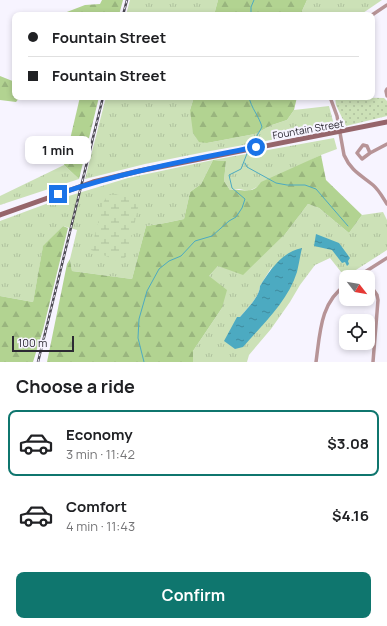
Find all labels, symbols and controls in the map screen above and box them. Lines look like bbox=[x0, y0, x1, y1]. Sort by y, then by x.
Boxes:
text: Fountain Street bbox=[52, 27, 166, 48]
text: Fountain Street bbox=[52, 65, 166, 86]
street label: Fountain Street bbox=[271, 116, 345, 142]
callout: 1 min bbox=[25, 136, 91, 164]
route start bbox=[247, 138, 265, 156]
text: 1 min bbox=[42, 141, 74, 159]
route end bbox=[49, 185, 67, 203]
north arrow bbox=[339, 270, 375, 306]
map controls bbox=[339, 270, 375, 350]
button: locate bbox=[339, 314, 375, 350]
scale bar bbox=[12, 334, 74, 353]
text: 100 m bbox=[18, 335, 47, 350]
text: Choose a ride bbox=[16, 374, 135, 398]
text: Economy bbox=[66, 424, 133, 445]
icon: car bbox=[18, 425, 54, 461]
text: $3.08 bbox=[327, 433, 369, 454]
text: 3 min · 11:42 bbox=[66, 445, 135, 463]
text: Comfort bbox=[66, 496, 127, 517]
icon: car bbox=[18, 497, 54, 533]
text: $4.16 bbox=[332, 505, 369, 526]
text: 4 min · 11:43 bbox=[66, 517, 135, 535]
button: Confirm bbox=[16, 572, 371, 618]

